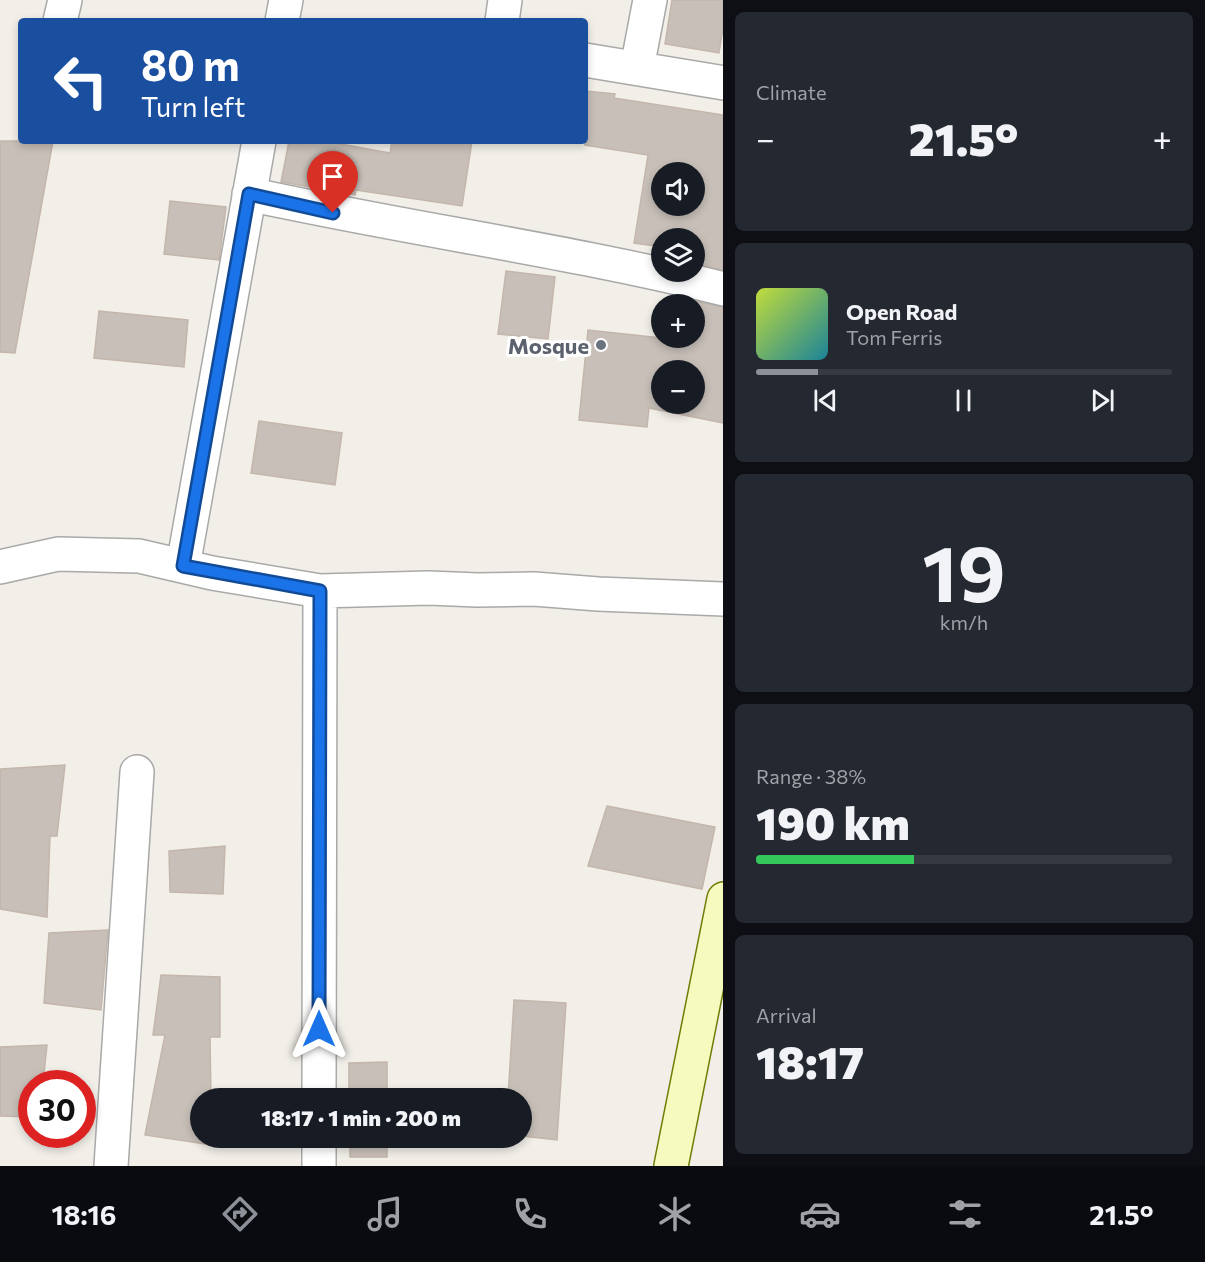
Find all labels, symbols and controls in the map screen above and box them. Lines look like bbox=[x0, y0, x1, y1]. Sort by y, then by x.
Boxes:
text: 80 m bbox=[141, 38, 240, 90]
icon: left bbox=[42, 42, 120, 120]
text: Climate bbox=[756, 80, 826, 104]
text: Turn left bbox=[141, 90, 245, 123]
text: 21.5° bbox=[909, 110, 1019, 165]
text: − bbox=[756, 117, 775, 158]
text: + bbox=[1153, 117, 1172, 158]
pin bbox=[307, 151, 358, 213]
icon: arrive bbox=[316, 160, 349, 193]
map controls bbox=[651, 162, 705, 414]
button: sound bbox=[651, 162, 705, 216]
button: layers bbox=[651, 228, 705, 282]
button: + bbox=[651, 294, 705, 348]
text: Open Road bbox=[846, 298, 957, 325]
text: Tom Ferris bbox=[846, 325, 942, 349]
place label: Mosque bbox=[508, 332, 589, 359]
marker: Mosque bbox=[594, 338, 608, 352]
button: − bbox=[651, 360, 705, 414]
icon: previous bbox=[809, 384, 842, 417]
icon: pause bbox=[947, 384, 980, 417]
icon: next bbox=[1086, 384, 1119, 417]
text: 19 bbox=[922, 523, 1006, 618]
text: km/h bbox=[940, 610, 988, 634]
text: Range · 38% bbox=[756, 764, 866, 788]
text: 190 km bbox=[756, 794, 910, 849]
position arrow bbox=[287, 997, 351, 1061]
text: Arrival bbox=[756, 1003, 817, 1027]
text: 18:17 bbox=[756, 1033, 864, 1088]
speed limit sign: 30 bbox=[18, 1070, 96, 1148]
text: 18:17 · 1 min · 200 m bbox=[261, 1104, 461, 1131]
icon: directions bbox=[219, 1193, 261, 1235]
icon: music bbox=[364, 1193, 406, 1235]
icon: phone bbox=[509, 1193, 551, 1235]
icon: climate bbox=[654, 1193, 696, 1235]
icon: car bbox=[799, 1193, 841, 1235]
icon: filters bbox=[944, 1193, 986, 1235]
text: 18:16 bbox=[51, 1198, 116, 1231]
text: 21.5° bbox=[1089, 1198, 1153, 1231]

